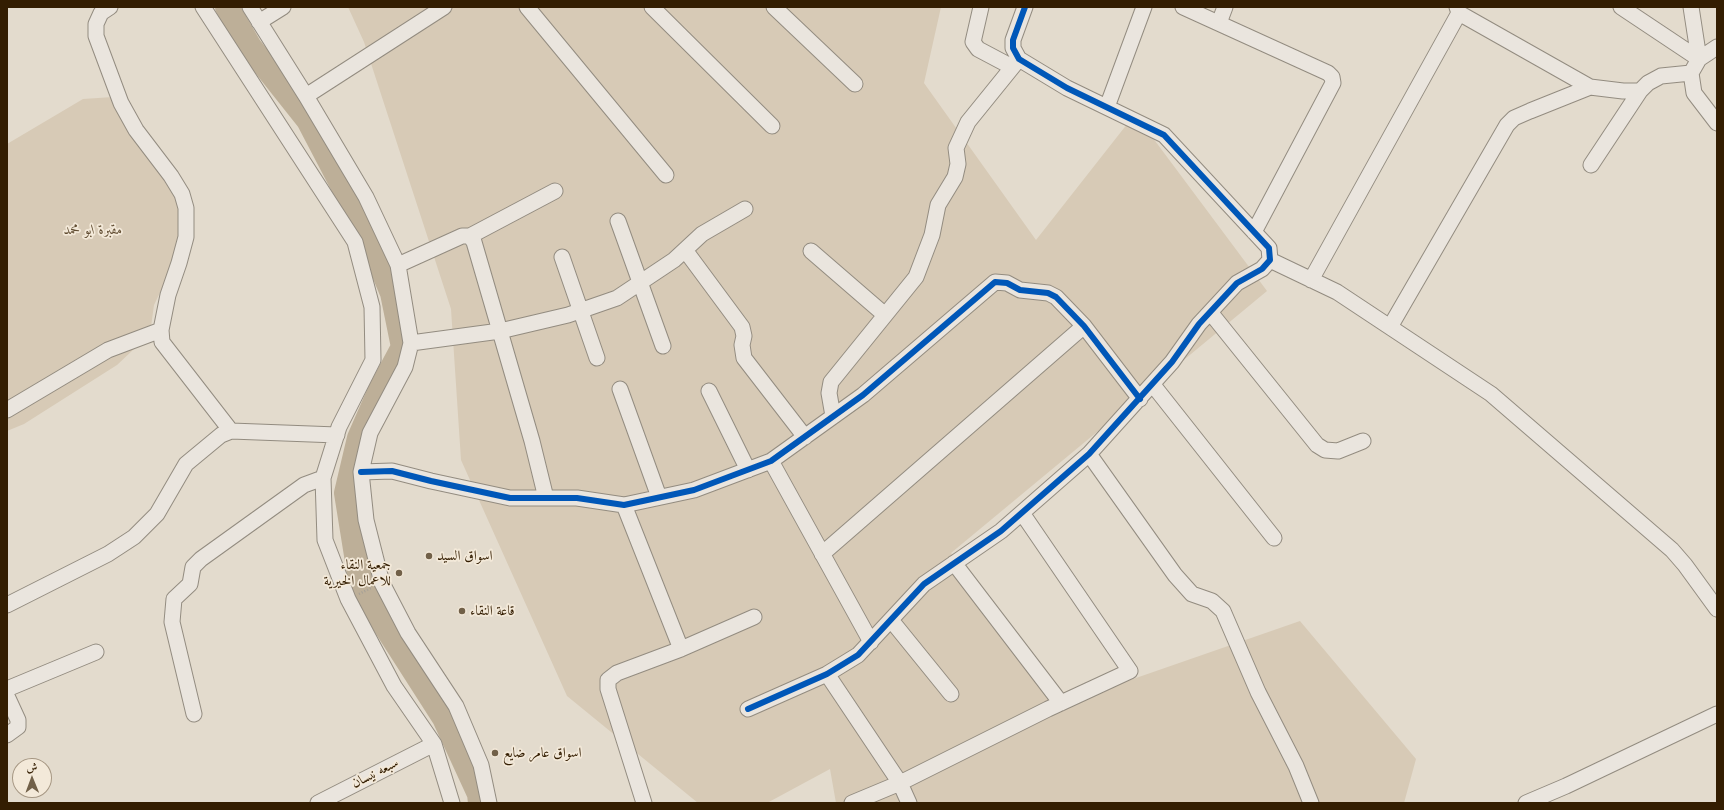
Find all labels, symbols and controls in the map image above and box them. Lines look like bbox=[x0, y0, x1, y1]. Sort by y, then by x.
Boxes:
park label: مقبرة ابو محمد bbox=[64, 222, 122, 238]
place label: اسواق السيد bbox=[437, 548, 493, 564]
marker: اسواق السيد bbox=[424, 551, 434, 561]
place label: جمعية النقاء للاعمال الخيرية bbox=[324, 557, 391, 590]
marker: جمعية النقاء للاعمال الخيرية bbox=[394, 568, 404, 578]
place label: قاعة النقاء bbox=[470, 603, 515, 619]
marker: قاعة النقاء bbox=[457, 606, 467, 616]
place label: اسواق عامر ضايع bbox=[503, 745, 582, 761]
marker: اسواق عامر ضايع bbox=[490, 748, 500, 758]
street label: سبعه نيسان bbox=[349, 754, 401, 792]
north arrow bbox=[12, 758, 52, 798]
text: ش bbox=[26, 760, 37, 774]

